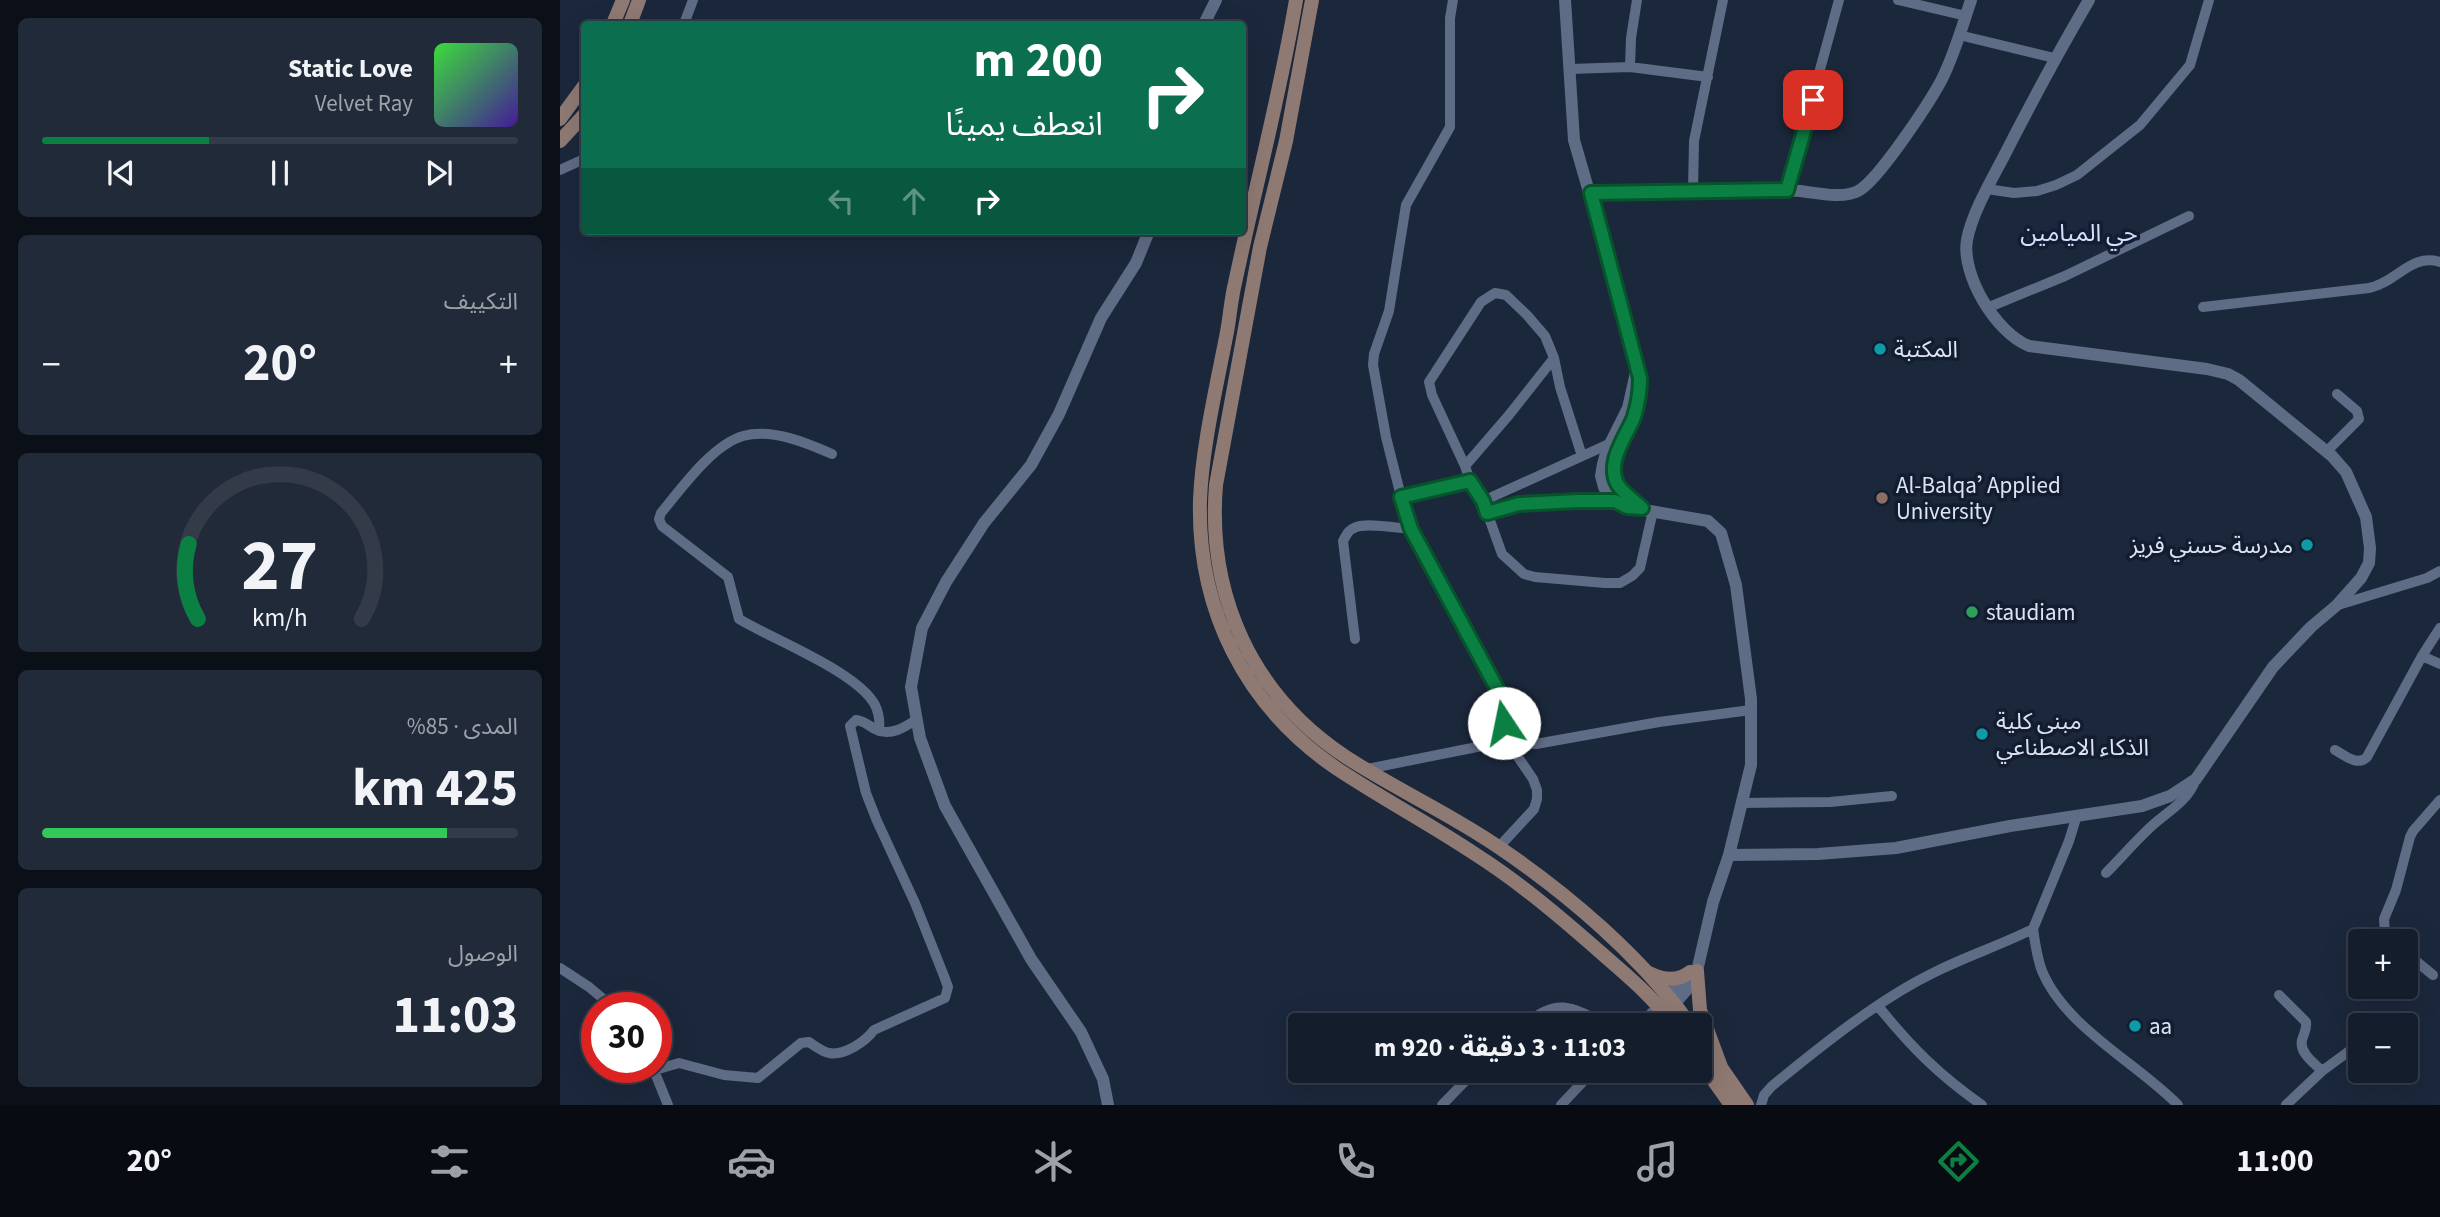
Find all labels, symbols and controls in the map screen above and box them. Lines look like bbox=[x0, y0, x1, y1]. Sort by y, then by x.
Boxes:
text: 200 m bbox=[974, 26, 1103, 96]
icon: right bbox=[1127, 49, 1218, 140]
text: Static Love bbox=[288, 50, 413, 87]
pin bbox=[1783, 70, 1843, 130]
icon: arrive bbox=[1794, 81, 1832, 119]
text: Velvet Ray bbox=[315, 87, 413, 120]
text: انعطف يمينًا bbox=[946, 102, 1103, 148]
icon: previous bbox=[102, 154, 140, 192]
icon: pause bbox=[261, 154, 299, 192]
icon: next bbox=[420, 154, 458, 192]
icon: left bbox=[822, 182, 860, 220]
icon: ahead bbox=[895, 182, 933, 220]
icon: right bbox=[968, 182, 1006, 220]
district label: حي الميامين bbox=[2020, 216, 2138, 251]
text: التكييف bbox=[444, 285, 518, 318]
text: 20° bbox=[243, 327, 317, 401]
place label: المكتبة bbox=[1894, 333, 1958, 366]
text: − bbox=[42, 338, 61, 392]
text: + bbox=[499, 338, 518, 392]
marker: المكتبة bbox=[1872, 341, 1888, 357]
place label: Al-Balqaʼ Applied University bbox=[1896, 469, 2061, 528]
marker: Al-Balqaʼ Applied University bbox=[1874, 490, 1890, 506]
text: 27 bbox=[242, 514, 318, 618]
place label: مدرسة حسني فريز bbox=[2129, 529, 2293, 562]
marker: مدرسة حسني فريز bbox=[2299, 537, 2315, 553]
place label: staudiam bbox=[1986, 596, 2076, 629]
text: km/h bbox=[252, 599, 308, 635]
marker: staudiam bbox=[1964, 604, 1980, 620]
position arrow bbox=[1467, 686, 1541, 760]
place label: مبنى كلية الذكاء الاصطناعي bbox=[1996, 705, 2149, 764]
text: المدى · 85% bbox=[407, 710, 518, 743]
marker: مبنى كلية الذكاء الاصطناعي bbox=[1974, 726, 1990, 742]
text: 425 km bbox=[352, 752, 518, 826]
map controls bbox=[2348, 929, 2418, 1083]
button: + bbox=[2348, 929, 2418, 999]
text: الوصول bbox=[448, 937, 518, 970]
text: 11:03 bbox=[393, 979, 518, 1053]
speed limit sign: 30 bbox=[581, 992, 672, 1083]
place label: aa bbox=[2149, 1010, 2172, 1043]
button: − bbox=[2348, 1013, 2418, 1083]
marker: aa bbox=[2127, 1018, 2143, 1034]
text: 11:03 · 3 دقيقة · 920 m bbox=[1374, 1029, 1626, 1066]
icon: filters bbox=[425, 1137, 474, 1186]
icon: car bbox=[727, 1137, 776, 1186]
icon: climate bbox=[1029, 1137, 1078, 1186]
icon: phone bbox=[1331, 1137, 1380, 1186]
icon: music bbox=[1633, 1137, 1682, 1186]
icon: directions bbox=[1934, 1137, 1983, 1186]
text: 20° bbox=[127, 1138, 172, 1184]
text: 11:00 bbox=[2236, 1138, 2314, 1184]

